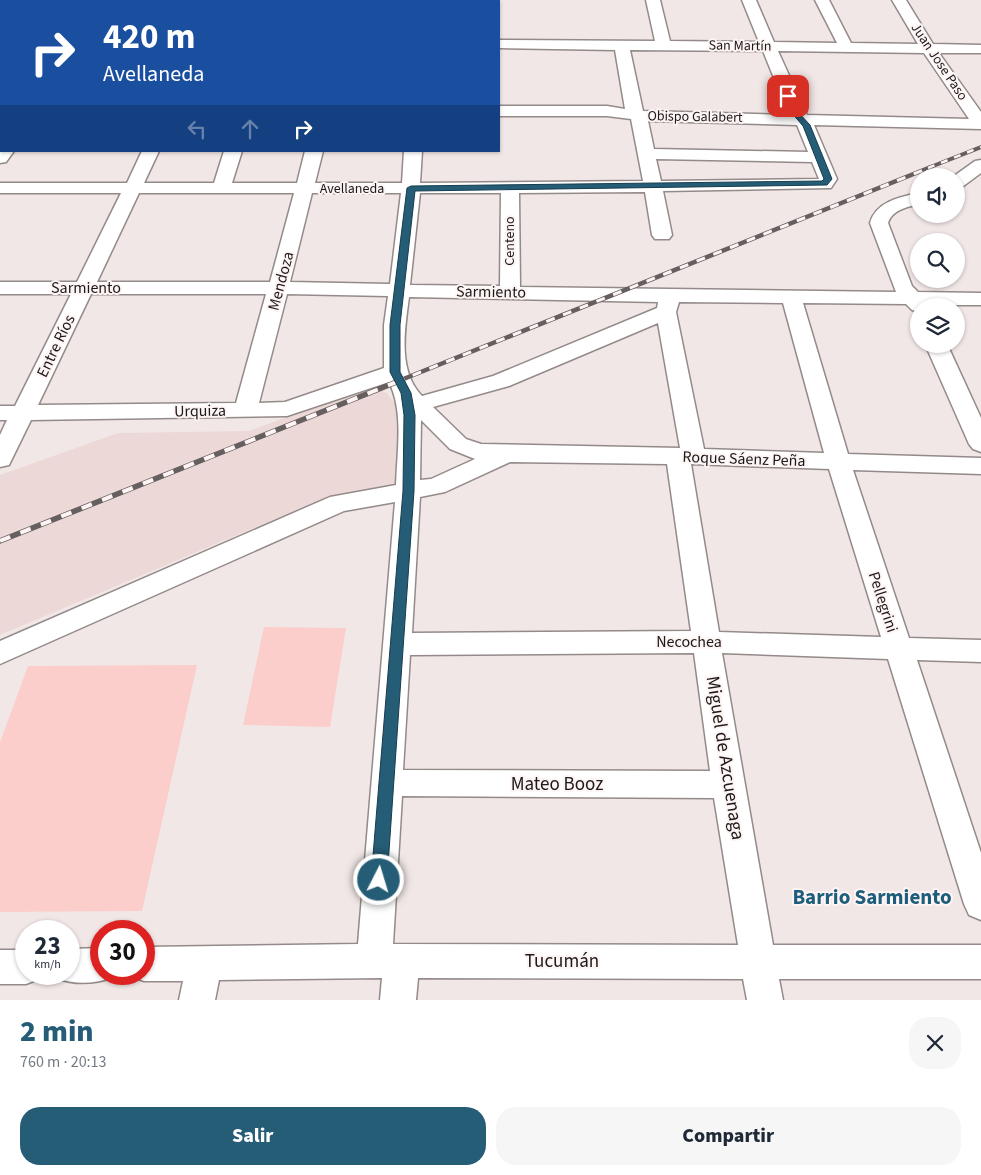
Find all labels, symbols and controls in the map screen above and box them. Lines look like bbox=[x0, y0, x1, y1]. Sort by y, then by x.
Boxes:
text: 420 m bbox=[103, 12, 195, 62]
street label: Juan Jose Paso bbox=[906, 19, 972, 105]
icon: right bbox=[20, 20, 85, 85]
street label: San Martín bbox=[708, 35, 772, 57]
text: Avellaneda bbox=[103, 58, 204, 90]
pin bbox=[767, 75, 809, 117]
icon: arrive bbox=[774, 82, 802, 110]
street label: Obispo Galabert bbox=[647, 106, 743, 128]
icon: left bbox=[183, 115, 211, 143]
icon: ahead bbox=[236, 115, 264, 143]
icon: right bbox=[289, 115, 317, 143]
map controls bbox=[910, 168, 965, 353]
button: sound bbox=[910, 168, 965, 223]
street label: Avellaneda bbox=[320, 179, 384, 199]
street label: Centeno bbox=[500, 216, 520, 266]
button: search bbox=[910, 233, 965, 288]
street label: Mendoza bbox=[263, 249, 299, 313]
street label: Sarmiento bbox=[51, 277, 121, 299]
street label: Sarmiento bbox=[456, 280, 526, 304]
button: layers bbox=[910, 298, 965, 353]
street label: Entre Ríos bbox=[31, 311, 81, 381]
street label: Urquiza bbox=[174, 400, 226, 422]
street label: Roque Sáenz Peña bbox=[682, 446, 806, 472]
street label: Pellegrini bbox=[863, 569, 903, 635]
street label: Necochea bbox=[656, 631, 722, 653]
street label: Miguel de Azcuenaga bbox=[699, 674, 751, 842]
street label: Mateo Booz bbox=[511, 771, 603, 798]
position arrow bbox=[352, 853, 404, 905]
district label: Barrio Sarmiento bbox=[792, 882, 952, 912]
speed limit sign: 30 bbox=[90, 920, 155, 985]
text: 23 bbox=[34, 928, 61, 964]
street label: Tucumán bbox=[525, 948, 599, 975]
text: km/h bbox=[34, 956, 61, 973]
text: 2 min bbox=[20, 1010, 94, 1053]
button: close bbox=[909, 1017, 961, 1069]
text: 760 m · 20:13 bbox=[20, 1051, 107, 1073]
button: Salir bbox=[20, 1107, 486, 1165]
button: Compartir bbox=[496, 1107, 961, 1165]

